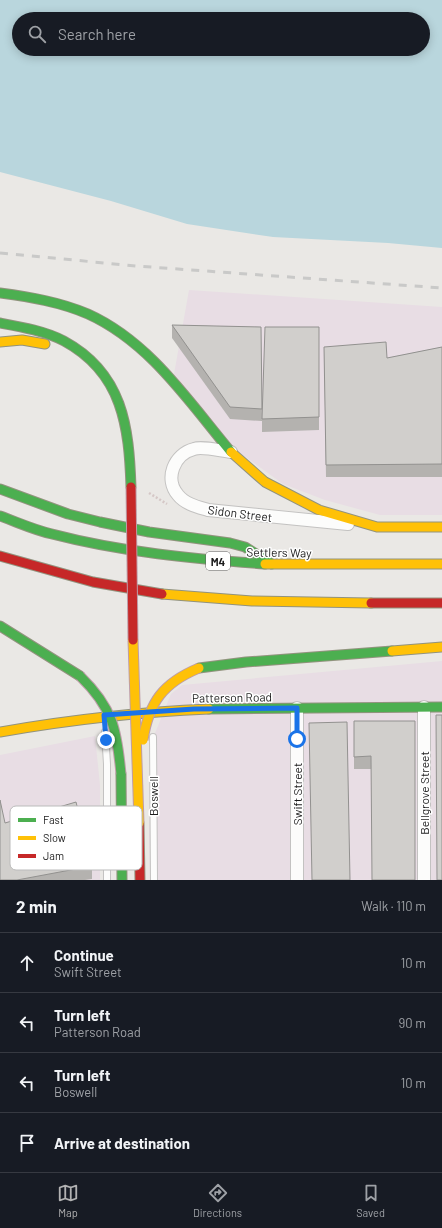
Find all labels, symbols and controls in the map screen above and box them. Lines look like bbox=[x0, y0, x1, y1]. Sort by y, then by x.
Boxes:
search box bbox=[12, 12, 430, 56]
icon: search bbox=[26, 23, 48, 45]
text: Search here bbox=[58, 25, 136, 43]
street label: Sidon Street bbox=[207, 502, 273, 524]
street label: Settlers Way bbox=[246, 544, 312, 560]
road number: M4 bbox=[206, 552, 230, 570]
street label: Patterson Road bbox=[192, 689, 272, 705]
route start bbox=[288, 730, 306, 748]
route end bbox=[97, 731, 115, 749]
street label: Bellgrove Street bbox=[417, 751, 431, 835]
street label: Swift Street bbox=[290, 763, 304, 825]
street label: Boswell bbox=[146, 776, 160, 816]
legend bbox=[10, 806, 142, 870]
text: Fast bbox=[43, 813, 64, 826]
text: Slow bbox=[43, 831, 66, 844]
text: Jam bbox=[43, 849, 64, 862]
text: 2 min bbox=[16, 896, 57, 916]
text: Walk · 110 m bbox=[361, 898, 426, 914]
text: Continue bbox=[54, 946, 114, 964]
icon: ahead bbox=[16, 952, 38, 974]
text: 10 m bbox=[401, 955, 426, 971]
text: Swift Street bbox=[54, 964, 122, 980]
text: Turn left bbox=[54, 1006, 110, 1024]
icon: left bbox=[16, 1012, 38, 1034]
text: 90 m bbox=[399, 1015, 426, 1031]
text: Patterson Road bbox=[54, 1024, 141, 1040]
text: Turn left bbox=[54, 1066, 110, 1084]
icon: left bbox=[16, 1072, 38, 1094]
text: 10 m bbox=[401, 1075, 426, 1091]
text: Boswell bbox=[54, 1084, 97, 1100]
icon: arrive bbox=[16, 1132, 38, 1154]
text: Arrive at destination bbox=[54, 1134, 190, 1152]
tab: Map bbox=[57, 1182, 79, 1219]
tab: Directions bbox=[193, 1182, 242, 1219]
tab: Saved bbox=[356, 1182, 385, 1219]

